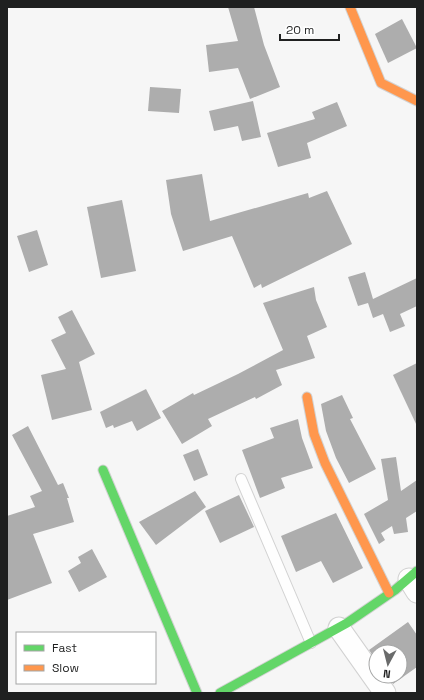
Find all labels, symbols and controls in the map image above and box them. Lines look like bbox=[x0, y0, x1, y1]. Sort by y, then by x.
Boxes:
scale bar bbox=[280, 16, 339, 42]
text: 20 m bbox=[286, 22, 314, 38]
legend bbox=[16, 632, 156, 684]
text: Fast bbox=[52, 640, 77, 656]
north arrow bbox=[368, 644, 408, 684]
text: Slow bbox=[52, 660, 79, 676]
text: N bbox=[382, 667, 391, 681]

